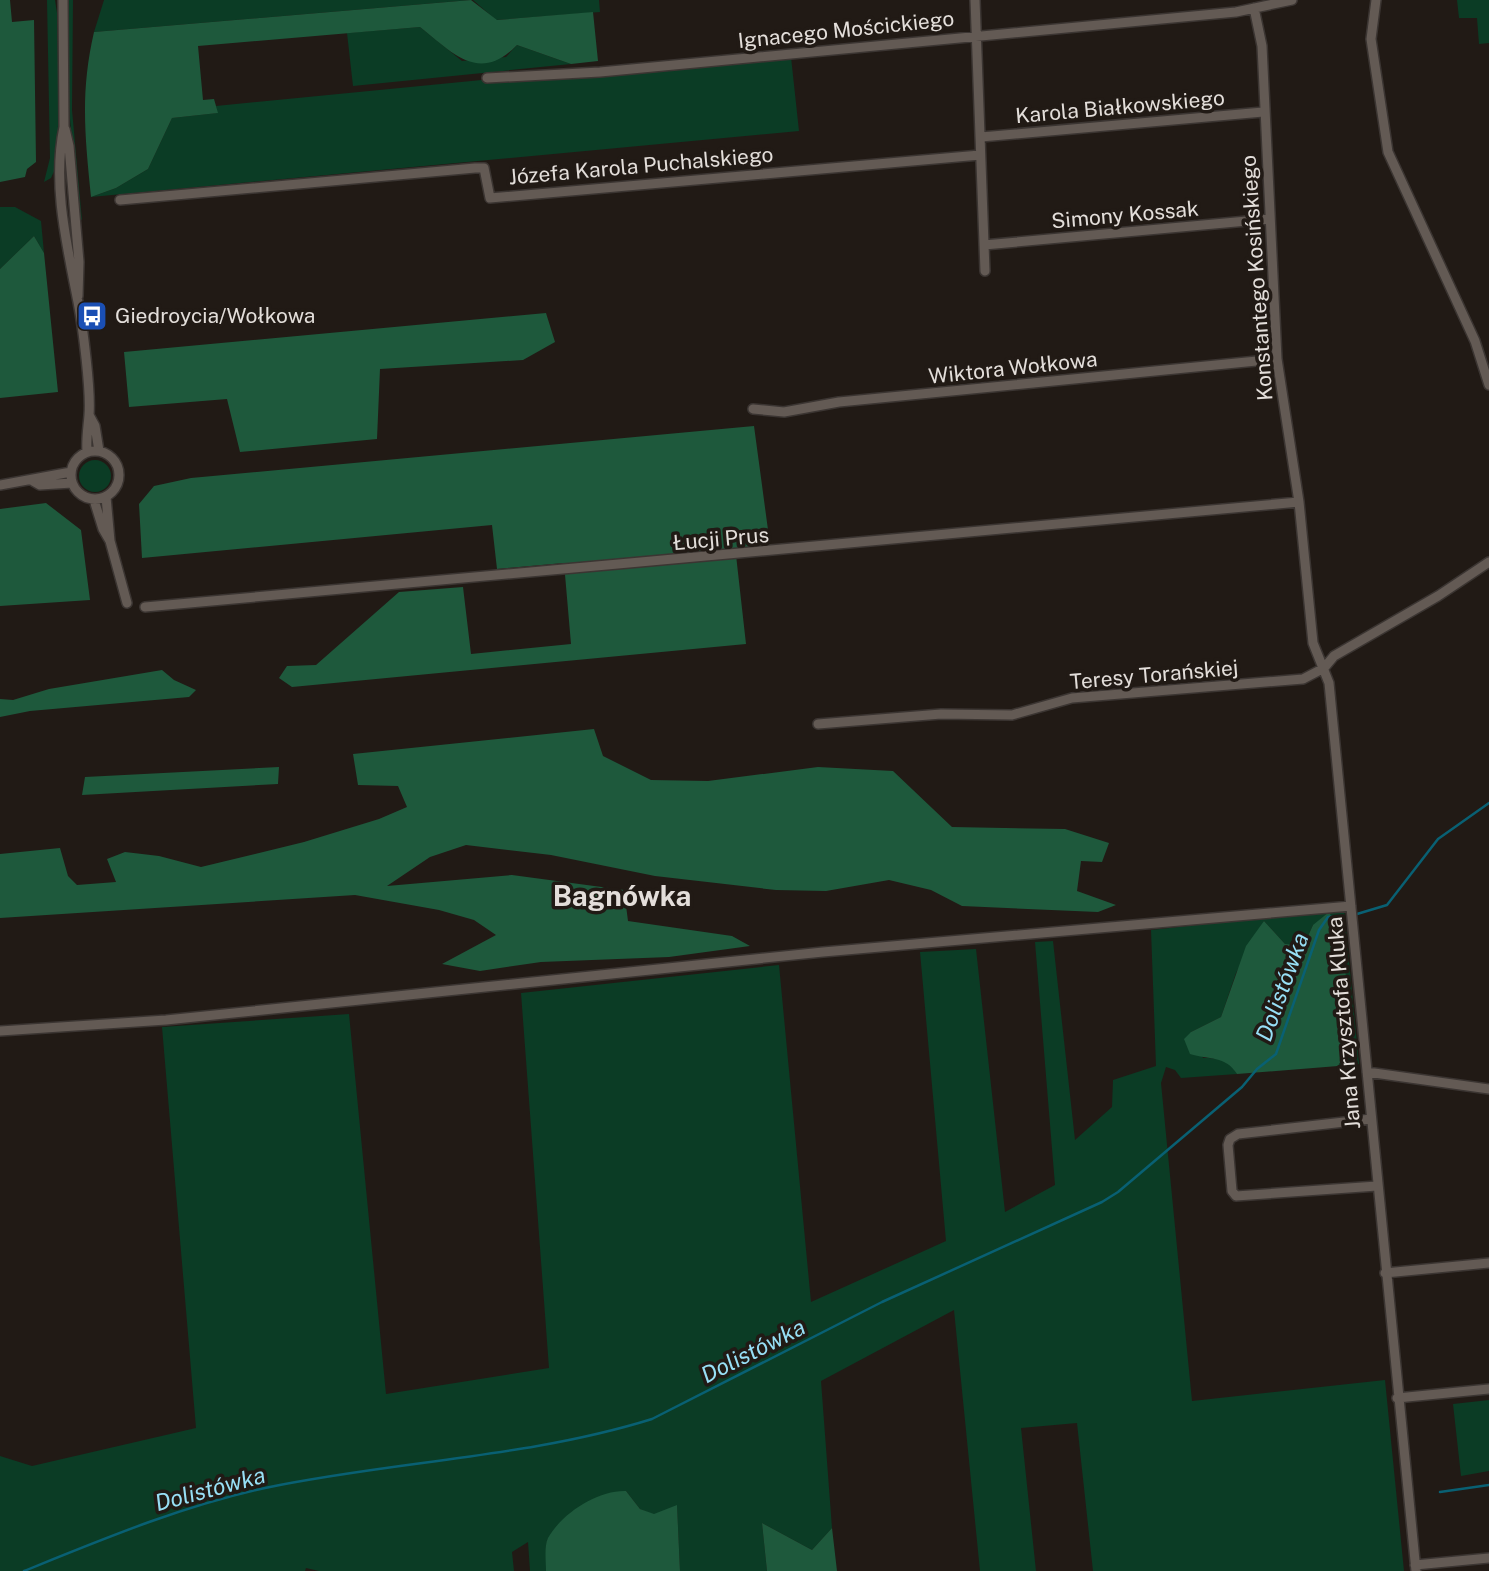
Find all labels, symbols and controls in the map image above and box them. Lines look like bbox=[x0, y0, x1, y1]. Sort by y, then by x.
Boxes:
street label: Ignacego Mościckiego bbox=[737, 6, 955, 53]
street label: Karola Białkowskiego bbox=[1014, 85, 1226, 128]
street label: Józefa Karola Puchalskiego bbox=[508, 141, 774, 190]
street label: Konstantego Kosińskiego bbox=[1235, 154, 1278, 402]
street label: Simony Kossak bbox=[1050, 196, 1200, 233]
bus stop icon: Giedroycia/Wołkowa bbox=[75, 299, 109, 333]
place label: Giedroycia/Wołkowa bbox=[115, 303, 315, 328]
street label: Wiktora Wołkowa bbox=[927, 346, 1099, 389]
street label: Łucji Prus bbox=[672, 522, 770, 555]
street label: Teresy Torańskiej bbox=[1069, 655, 1239, 694]
district label: Bagnówka bbox=[553, 879, 691, 912]
street label: Jana Krzysztofa Kluka bbox=[1322, 916, 1365, 1130]
water label: Dolistówka bbox=[1249, 929, 1314, 1045]
water label: Dolistówka bbox=[696, 1313, 809, 1388]
water label: Dolistówka bbox=[152, 1461, 268, 1516]

